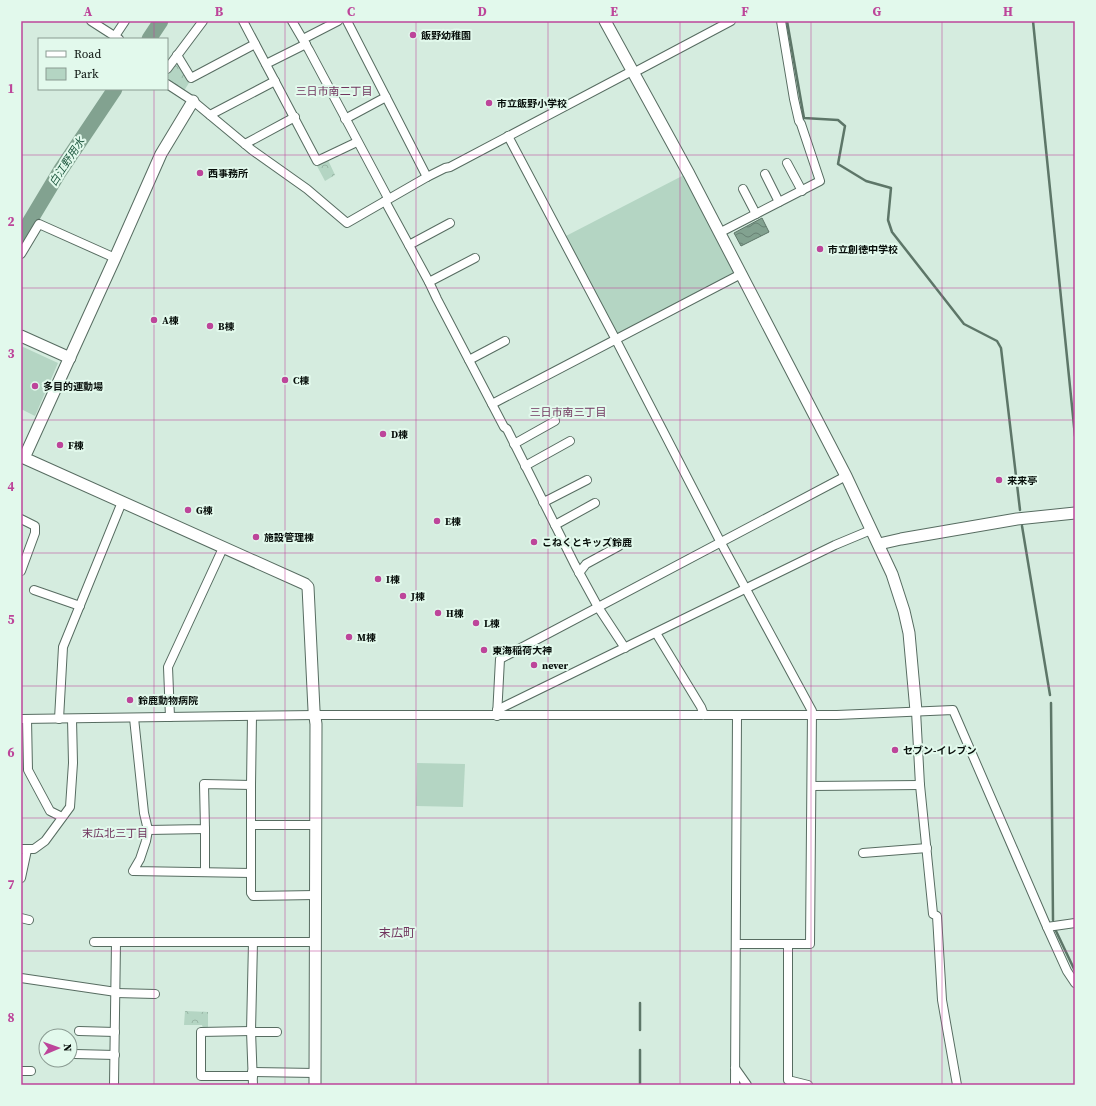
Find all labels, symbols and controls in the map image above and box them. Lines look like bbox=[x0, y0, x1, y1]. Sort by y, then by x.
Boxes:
text: A bbox=[84, 3, 93, 20]
text: B bbox=[215, 3, 224, 20]
text: C bbox=[347, 3, 355, 20]
text: D bbox=[477, 3, 487, 20]
text: E bbox=[610, 3, 618, 20]
text: F bbox=[741, 3, 749, 20]
text: G bbox=[873, 3, 882, 20]
text: H bbox=[1003, 3, 1013, 20]
place label: 飯野幼稚園 bbox=[421, 29, 471, 42]
marker: 飯野幼稚園 bbox=[408, 30, 418, 40]
legend bbox=[38, 38, 168, 90]
text: Road bbox=[74, 46, 101, 62]
text: Park bbox=[74, 66, 99, 82]
text: 1 bbox=[7, 80, 15, 97]
district label: 三日市南二丁目 bbox=[296, 84, 373, 99]
place label: 市立飯野小学校 bbox=[497, 97, 567, 110]
marker: 市立飯野小学校 bbox=[484, 98, 494, 108]
water label: 白江野用水 bbox=[46, 134, 89, 189]
place label: 西事務所 bbox=[208, 167, 248, 180]
marker: 西事務所 bbox=[195, 168, 205, 178]
text: 2 bbox=[7, 213, 15, 230]
place label: 市立創徳中学校 bbox=[828, 243, 898, 256]
marker: 市立創徳中学校 bbox=[815, 244, 825, 254]
place label: A棟 bbox=[162, 314, 179, 327]
marker: A棟 bbox=[149, 315, 159, 325]
place label: B棟 bbox=[218, 320, 235, 333]
marker: B棟 bbox=[205, 321, 215, 331]
text: 3 bbox=[7, 345, 15, 362]
place label: C棟 bbox=[293, 374, 309, 387]
marker: C棟 bbox=[280, 375, 290, 385]
place label: 多目的運動場 bbox=[43, 380, 103, 393]
marker: 多目的運動場 bbox=[30, 381, 40, 391]
district label: 三日市南三丁目 bbox=[530, 405, 607, 420]
place label: D棟 bbox=[391, 428, 408, 441]
marker: D棟 bbox=[378, 429, 388, 439]
place label: F棟 bbox=[68, 439, 84, 452]
marker: F棟 bbox=[55, 440, 65, 450]
place label: 来来亭 bbox=[1007, 474, 1037, 487]
marker: 来来亭 bbox=[994, 475, 1004, 485]
text: 4 bbox=[7, 478, 15, 495]
place label: G棟 bbox=[196, 504, 213, 517]
marker: G棟 bbox=[183, 505, 193, 515]
place label: E棟 bbox=[445, 515, 461, 528]
marker: E棟 bbox=[432, 516, 442, 526]
place label: 施設管理棟 bbox=[264, 531, 314, 544]
marker: 施設管理棟 bbox=[251, 532, 261, 542]
place label: こねくとキッズ鈴鹿 bbox=[542, 536, 632, 549]
marker: こねくとキッズ鈴鹿 bbox=[529, 537, 539, 547]
place label: I棟 bbox=[386, 573, 400, 586]
marker: I棟 bbox=[373, 574, 383, 584]
place label: J棟 bbox=[410, 590, 425, 603]
marker: J棟 bbox=[398, 591, 408, 601]
place label: H棟 bbox=[446, 607, 464, 620]
marker: H棟 bbox=[433, 608, 443, 618]
text: 5 bbox=[7, 611, 15, 628]
place label: L棟 bbox=[484, 617, 500, 630]
marker: L棟 bbox=[471, 618, 481, 628]
place label: M棟 bbox=[357, 631, 376, 644]
marker: M棟 bbox=[344, 632, 354, 642]
place label: 東海稲荷大神 bbox=[492, 644, 552, 657]
marker: 東海稲荷大神 bbox=[479, 645, 489, 655]
place label: never bbox=[542, 659, 569, 672]
marker: never bbox=[529, 660, 539, 670]
place label: 鈴鹿動物病院 bbox=[138, 694, 198, 707]
marker: 鈴鹿動物病院 bbox=[125, 695, 135, 705]
text: 6 bbox=[7, 744, 15, 761]
place label: セブン-イレブン bbox=[903, 744, 976, 757]
marker: セブン-イレブン bbox=[890, 745, 900, 755]
district label: 末広北三丁目 bbox=[82, 826, 148, 841]
text: 7 bbox=[7, 876, 15, 893]
district label: 末広町 bbox=[379, 925, 415, 941]
text: 8 bbox=[7, 1009, 15, 1026]
north arrow bbox=[38, 1028, 78, 1068]
text: N bbox=[60, 1043, 75, 1052]

